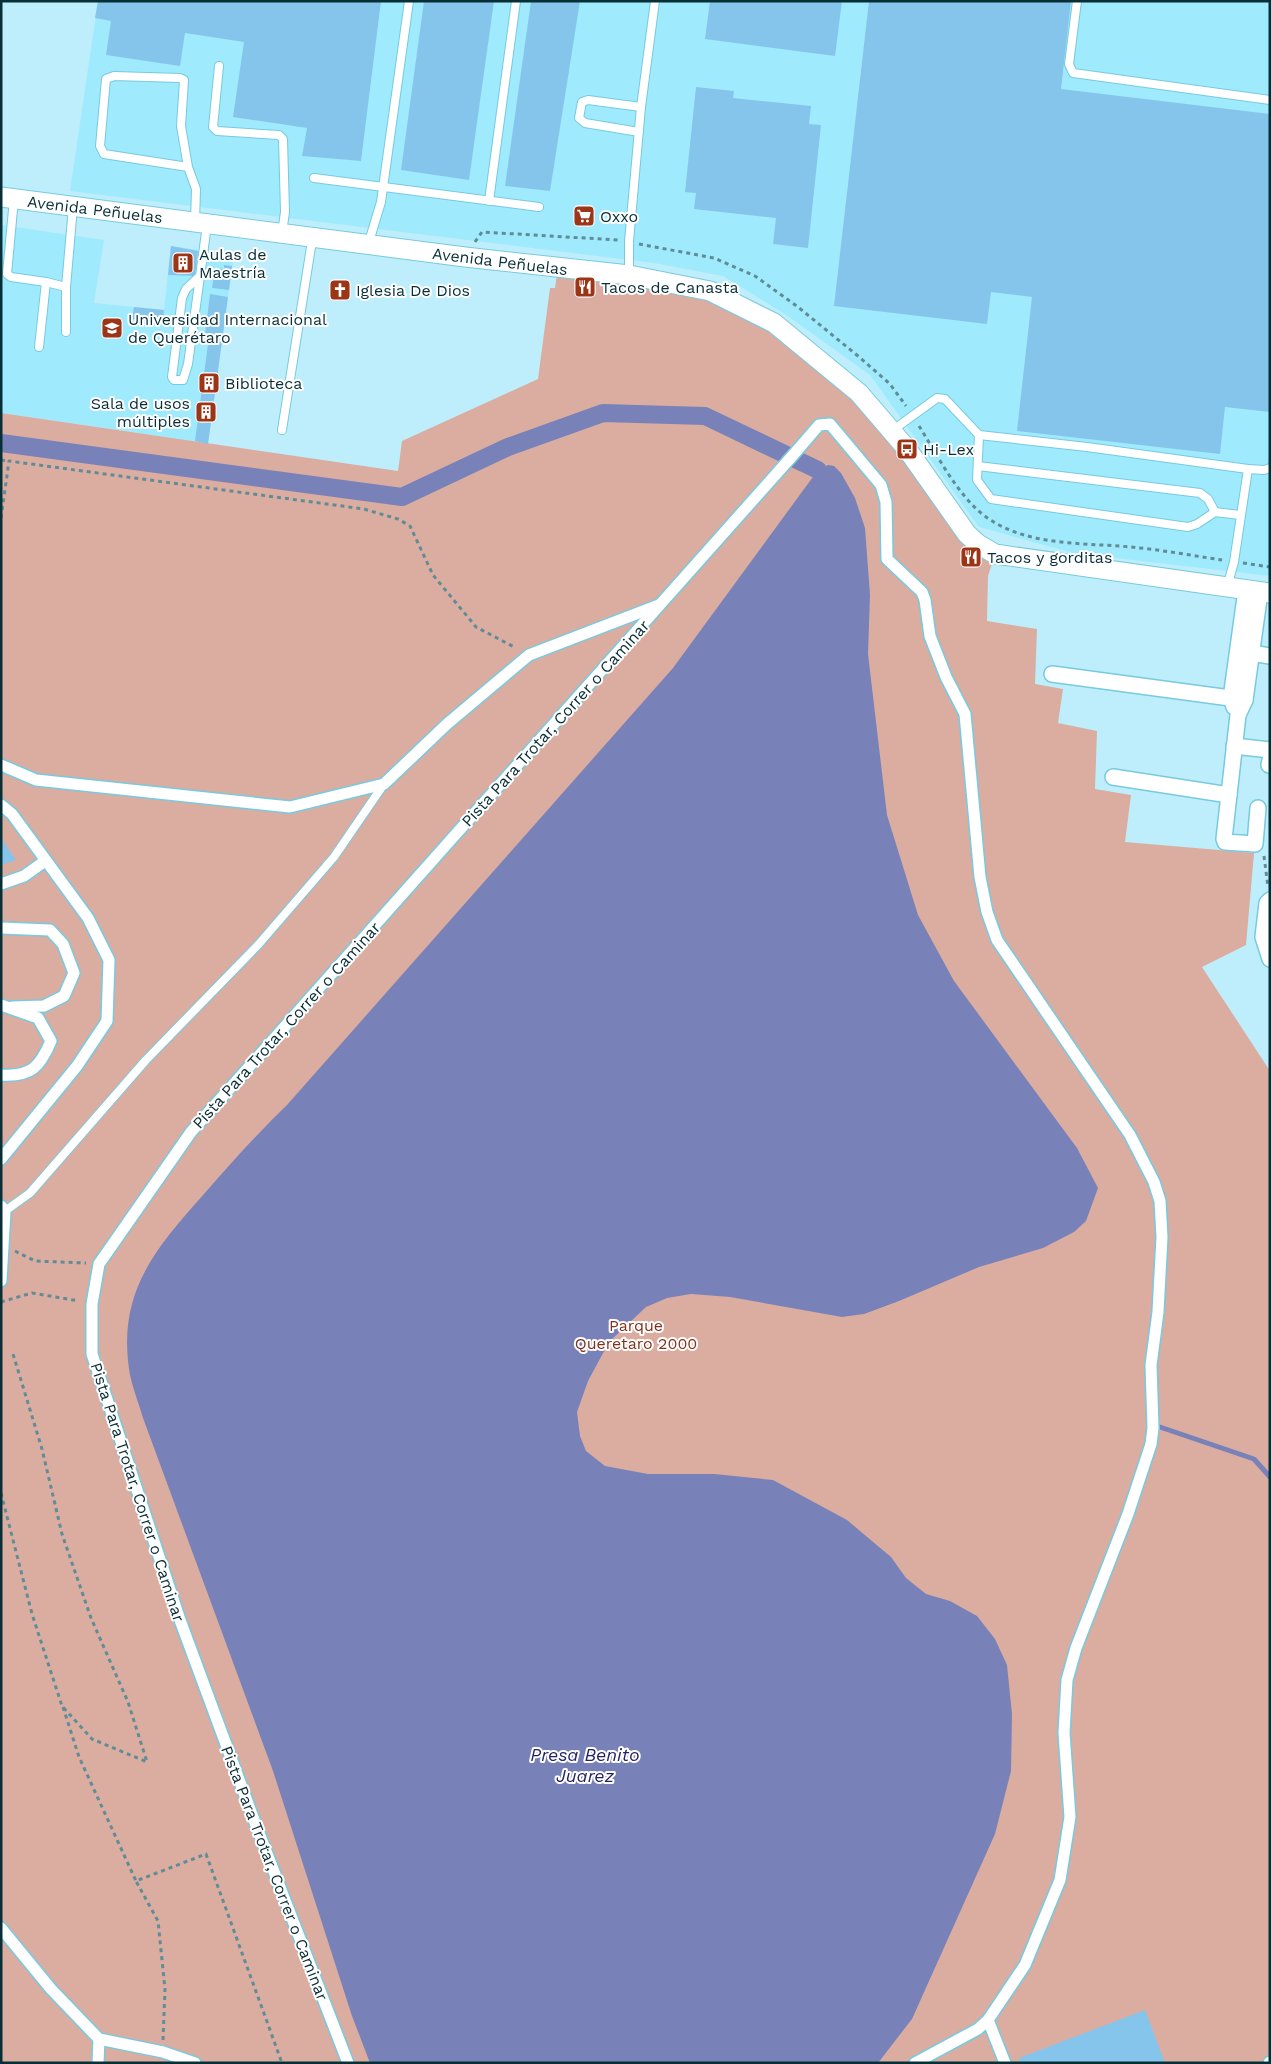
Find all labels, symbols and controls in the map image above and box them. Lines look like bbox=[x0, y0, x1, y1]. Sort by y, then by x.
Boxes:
street label: Avenida Peñuelas bbox=[26, 192, 164, 227]
supermarket icon: Oxxo bbox=[572, 204, 596, 228]
place label: Oxxo bbox=[600, 207, 638, 226]
street label: Avenida Peñuelas bbox=[431, 244, 569, 279]
place label: Aulas de Maestría bbox=[199, 245, 266, 282]
building icon: Aulas de Maestría bbox=[171, 251, 195, 275]
restaurant icon: Tacos de Canasta bbox=[573, 275, 597, 299]
church icon: Iglesia De Dios bbox=[328, 278, 352, 302]
place label: Tacos de Canasta bbox=[601, 278, 738, 297]
place label: Iglesia De Dios bbox=[356, 281, 470, 300]
place label: Universidad Internacional de Querétaro bbox=[128, 310, 327, 347]
school or university icon: Universidad Internacional de Querétaro bbox=[100, 316, 124, 340]
building icon: Biblioteca bbox=[197, 371, 221, 395]
place label: Biblioteca bbox=[225, 374, 302, 393]
place label: Sala de usos múltiples bbox=[91, 394, 190, 431]
building icon: Sala de usos múltiples bbox=[194, 400, 218, 424]
bus stop icon: Hi-Lex bbox=[895, 437, 919, 461]
place label: Hi-Lex bbox=[923, 440, 974, 459]
restaurant icon: Tacos y gorditas bbox=[959, 545, 983, 569]
place label: Tacos y gorditas bbox=[987, 548, 1112, 567]
street label: Pista Para Trotar, Correr o Caminar bbox=[457, 616, 654, 831]
street label: Pista Para Trotar, Correr o Caminar bbox=[188, 918, 385, 1133]
park label: Parque Queretaro 2000 bbox=[575, 1316, 697, 1353]
street label: Pista Para Trotar, Correr o Caminar bbox=[87, 1360, 189, 1625]
street label: Pista Para Trotar, Correr o Caminar bbox=[217, 1743, 332, 2004]
water label: Presa Benito Juarez bbox=[530, 1744, 640, 1786]

